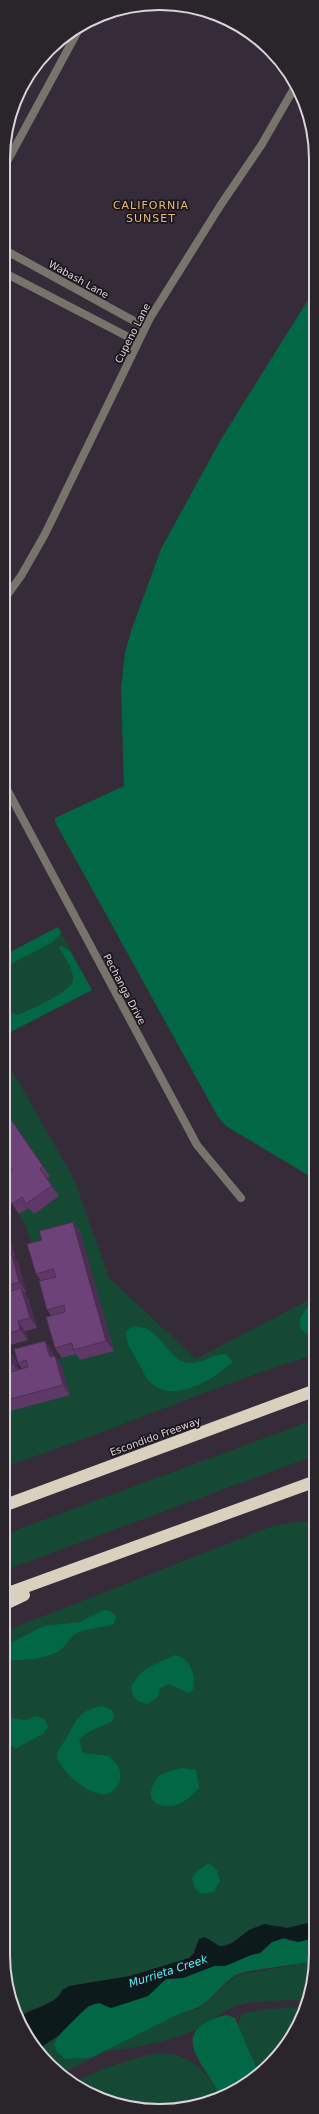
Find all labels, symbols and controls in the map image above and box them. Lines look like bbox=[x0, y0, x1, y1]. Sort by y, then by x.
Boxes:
district label: CALIFORNIA SUNSET bbox=[113, 199, 189, 225]
street label: Wabash Lane bbox=[47, 258, 111, 300]
street label: Cupeno Lane bbox=[113, 301, 152, 365]
street label: Pechanga Drive bbox=[101, 952, 148, 1026]
street label: Escondido Freeway bbox=[108, 1415, 202, 1458]
water label: Murrieta Creek bbox=[127, 1952, 210, 1990]

